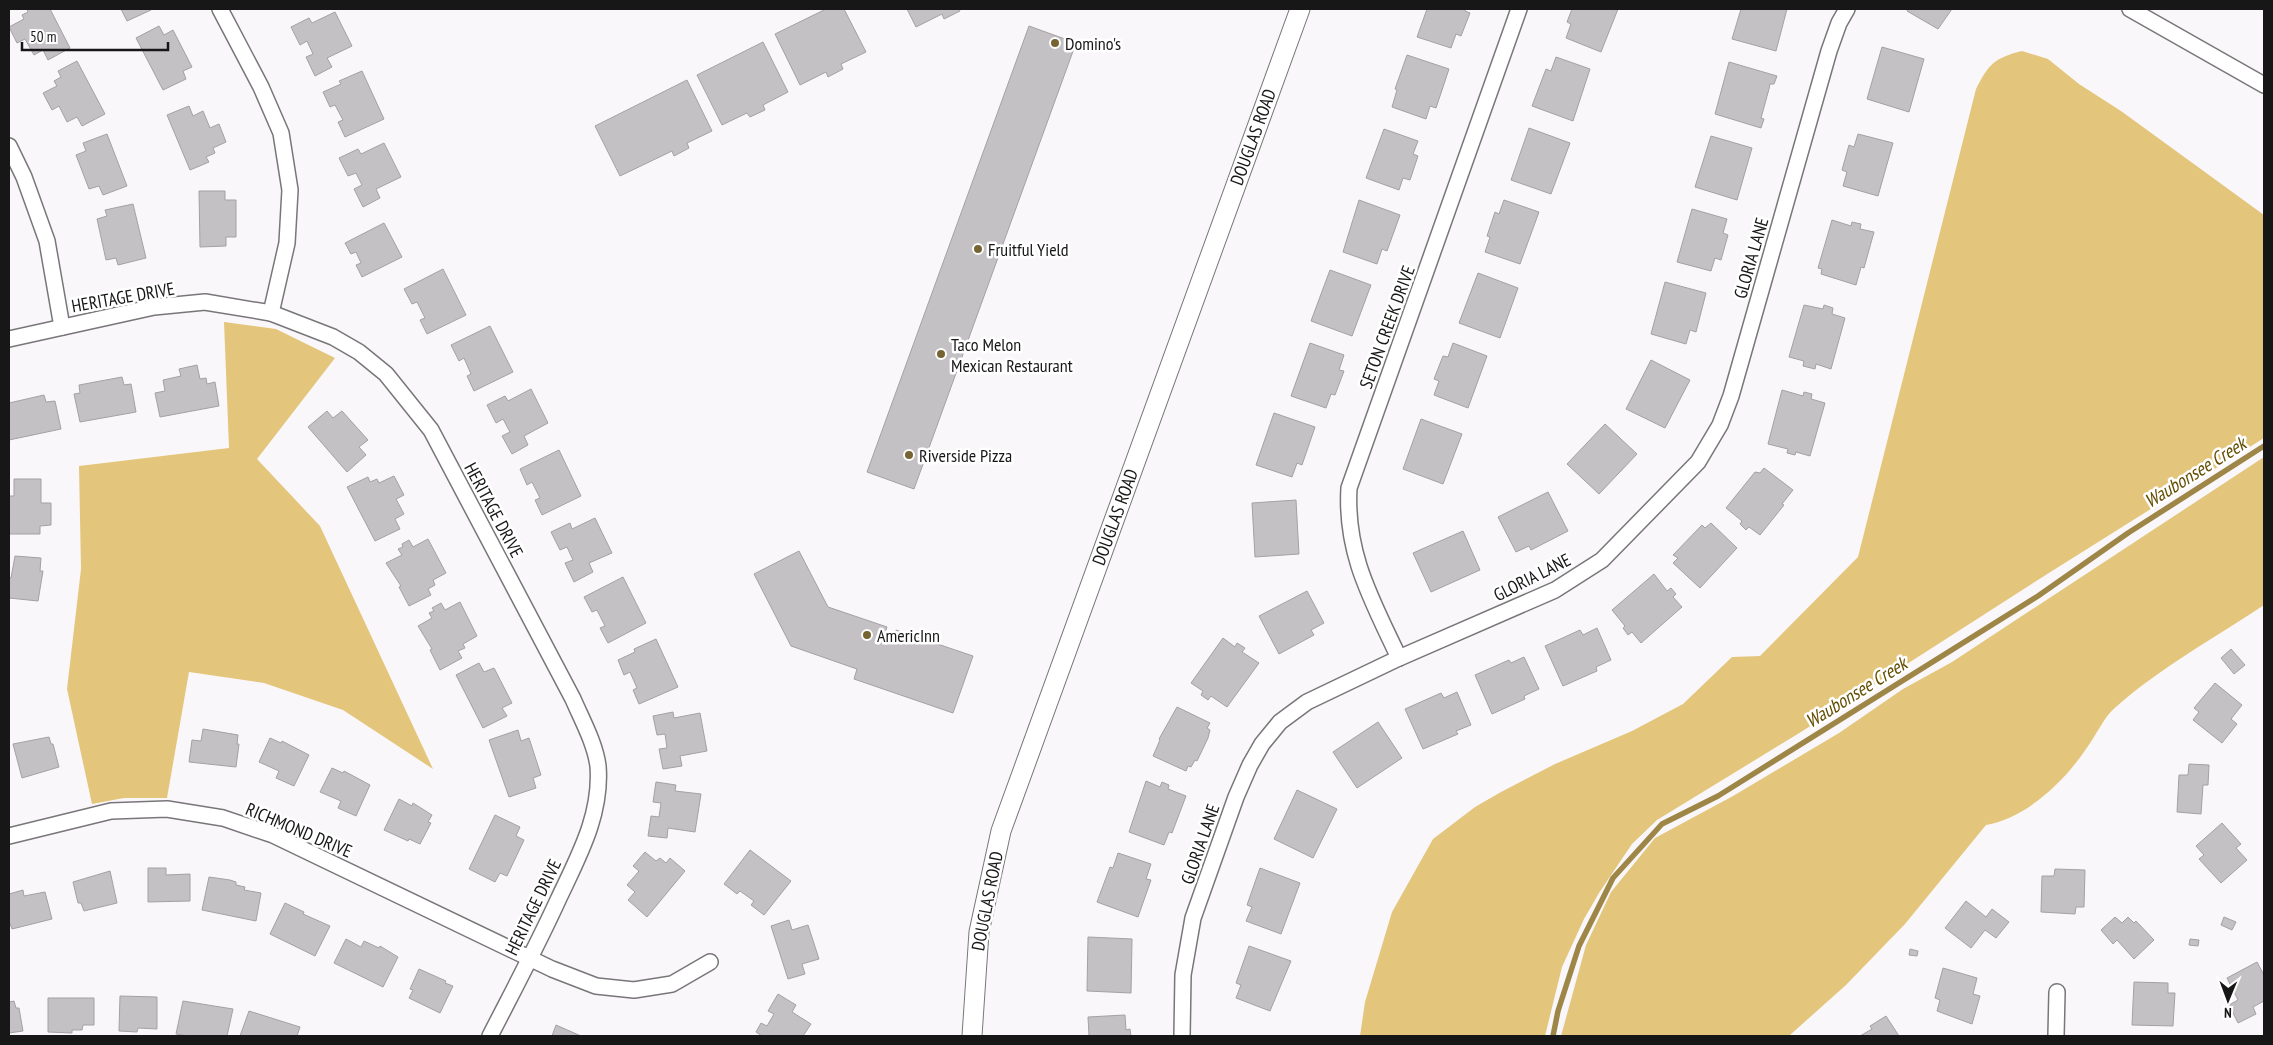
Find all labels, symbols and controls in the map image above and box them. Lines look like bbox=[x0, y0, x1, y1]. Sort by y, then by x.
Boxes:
scale bar bbox=[22, 20, 169, 52]
text: 50 m bbox=[30, 27, 56, 46]
place label: Domino's bbox=[1065, 32, 1121, 55]
marker: Domino's bbox=[1049, 37, 1061, 49]
street label: DOUGLAS ROAD bbox=[1225, 86, 1281, 188]
street label: GLORIA LANE bbox=[1728, 215, 1774, 301]
place label: Fruitful Yield bbox=[988, 238, 1069, 261]
marker: Fruitful Yield bbox=[972, 243, 984, 255]
street label: SETON CREEK DRIVE bbox=[1354, 262, 1420, 392]
street label: HERITAGE DRIVE bbox=[70, 277, 176, 317]
place label: Taco Melon Mexican Restaurant bbox=[951, 333, 1073, 377]
marker: Taco Melon Mexican Restaurant bbox=[935, 348, 947, 360]
water label: Waubonsee Creek bbox=[2140, 430, 2252, 513]
place label: Riverside Pizza bbox=[919, 444, 1012, 467]
marker: Riverside Pizza bbox=[903, 449, 915, 461]
street label: HERITAGE DRIVE bbox=[459, 459, 529, 561]
street label: DOUGLAS ROAD bbox=[1087, 466, 1143, 568]
street label: GLORIA LANE bbox=[1490, 548, 1574, 606]
place label: AmericInn bbox=[877, 624, 940, 647]
marker: AmericInn bbox=[861, 629, 873, 641]
water label: Waubonsee Creek bbox=[1801, 650, 1913, 733]
street label: RICHMOND DRIVE bbox=[242, 797, 356, 863]
street label: GLORIA LANE bbox=[1176, 801, 1224, 887]
street label: DOUGLAS ROAD bbox=[966, 849, 1008, 953]
street label: HERITAGE DRIVE bbox=[500, 855, 566, 959]
north arrow bbox=[2203, 975, 2253, 1025]
text: N bbox=[2224, 1004, 2232, 1022]

